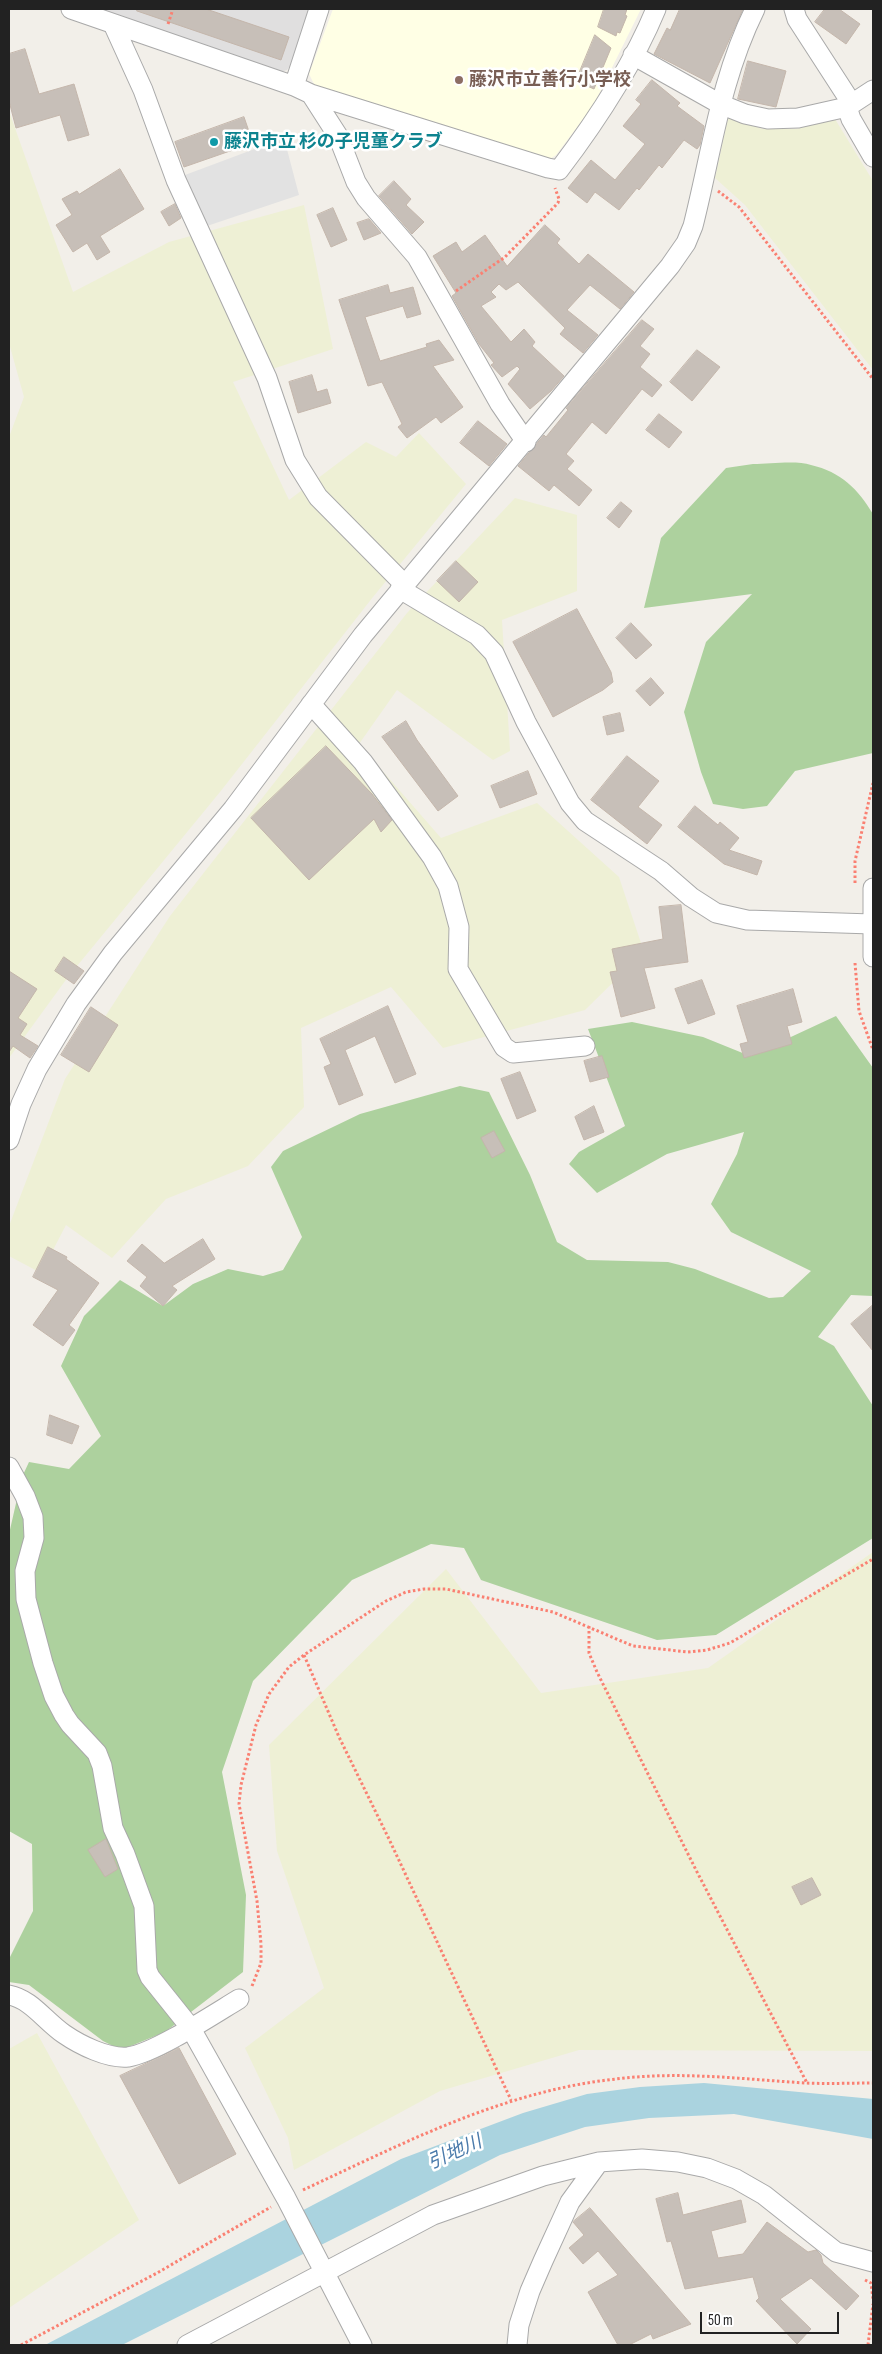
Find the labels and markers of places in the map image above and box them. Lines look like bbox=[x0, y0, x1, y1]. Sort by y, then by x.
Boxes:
place label: 藤沢市立善行小学校 bbox=[469, 69, 631, 91]
marker: 藤沢市立善行小学校 bbox=[453, 74, 465, 86]
place label: 藤沢市立 杉の子児童クラブ bbox=[224, 131, 443, 153]
marker: 藤沢市立 杉の子児童クラブ bbox=[208, 136, 220, 148]

